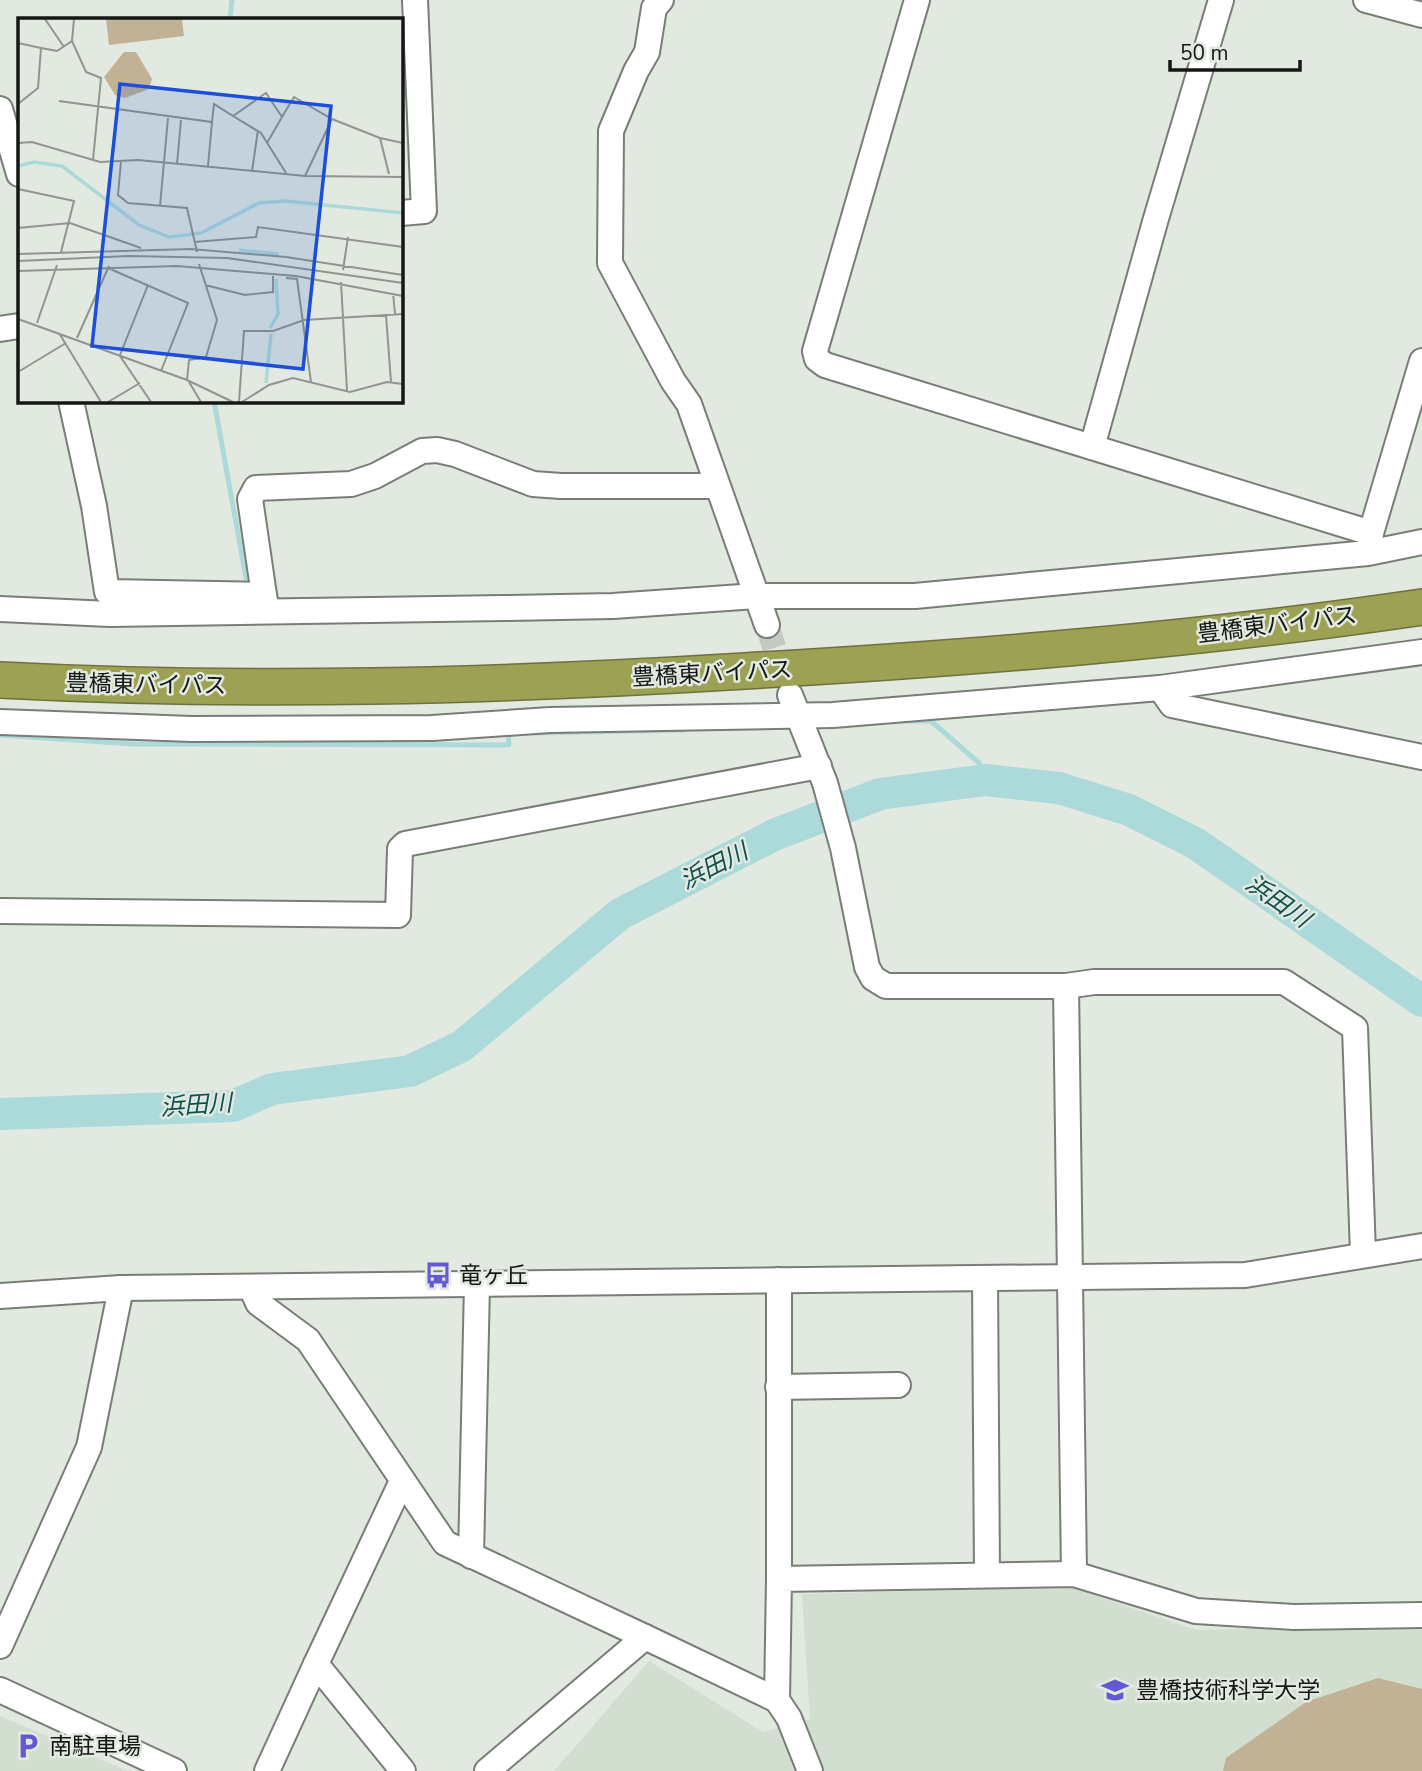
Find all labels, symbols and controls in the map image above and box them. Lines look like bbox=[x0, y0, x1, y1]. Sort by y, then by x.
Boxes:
inset map bbox=[18, 18, 402, 402]
scale bar bbox=[1170, 28, 1300, 72]
text: 50 m bbox=[1180, 39, 1229, 67]
street label: 豊橋東バイパス bbox=[1195, 599, 1359, 650]
street label: 豊橋東バイパス bbox=[631, 654, 793, 693]
street label: 豊橋東バイパス bbox=[65, 668, 227, 701]
water label: 浜田川 bbox=[675, 834, 756, 897]
water label: 浜田川 bbox=[1239, 867, 1319, 936]
water label: 浜田川 bbox=[159, 1086, 236, 1123]
bus stop icon: 竜ヶ丘 bbox=[423, 1260, 453, 1290]
place label: 竜ヶ丘 bbox=[459, 1260, 528, 1291]
school or university icon: 豊橋技術科学大学 bbox=[1100, 1675, 1130, 1705]
place label: 豊橋技術科学大学 bbox=[1136, 1675, 1320, 1706]
parking icon: 南駐車場 bbox=[13, 1731, 43, 1761]
place label: 南駐車場 bbox=[49, 1731, 141, 1762]

